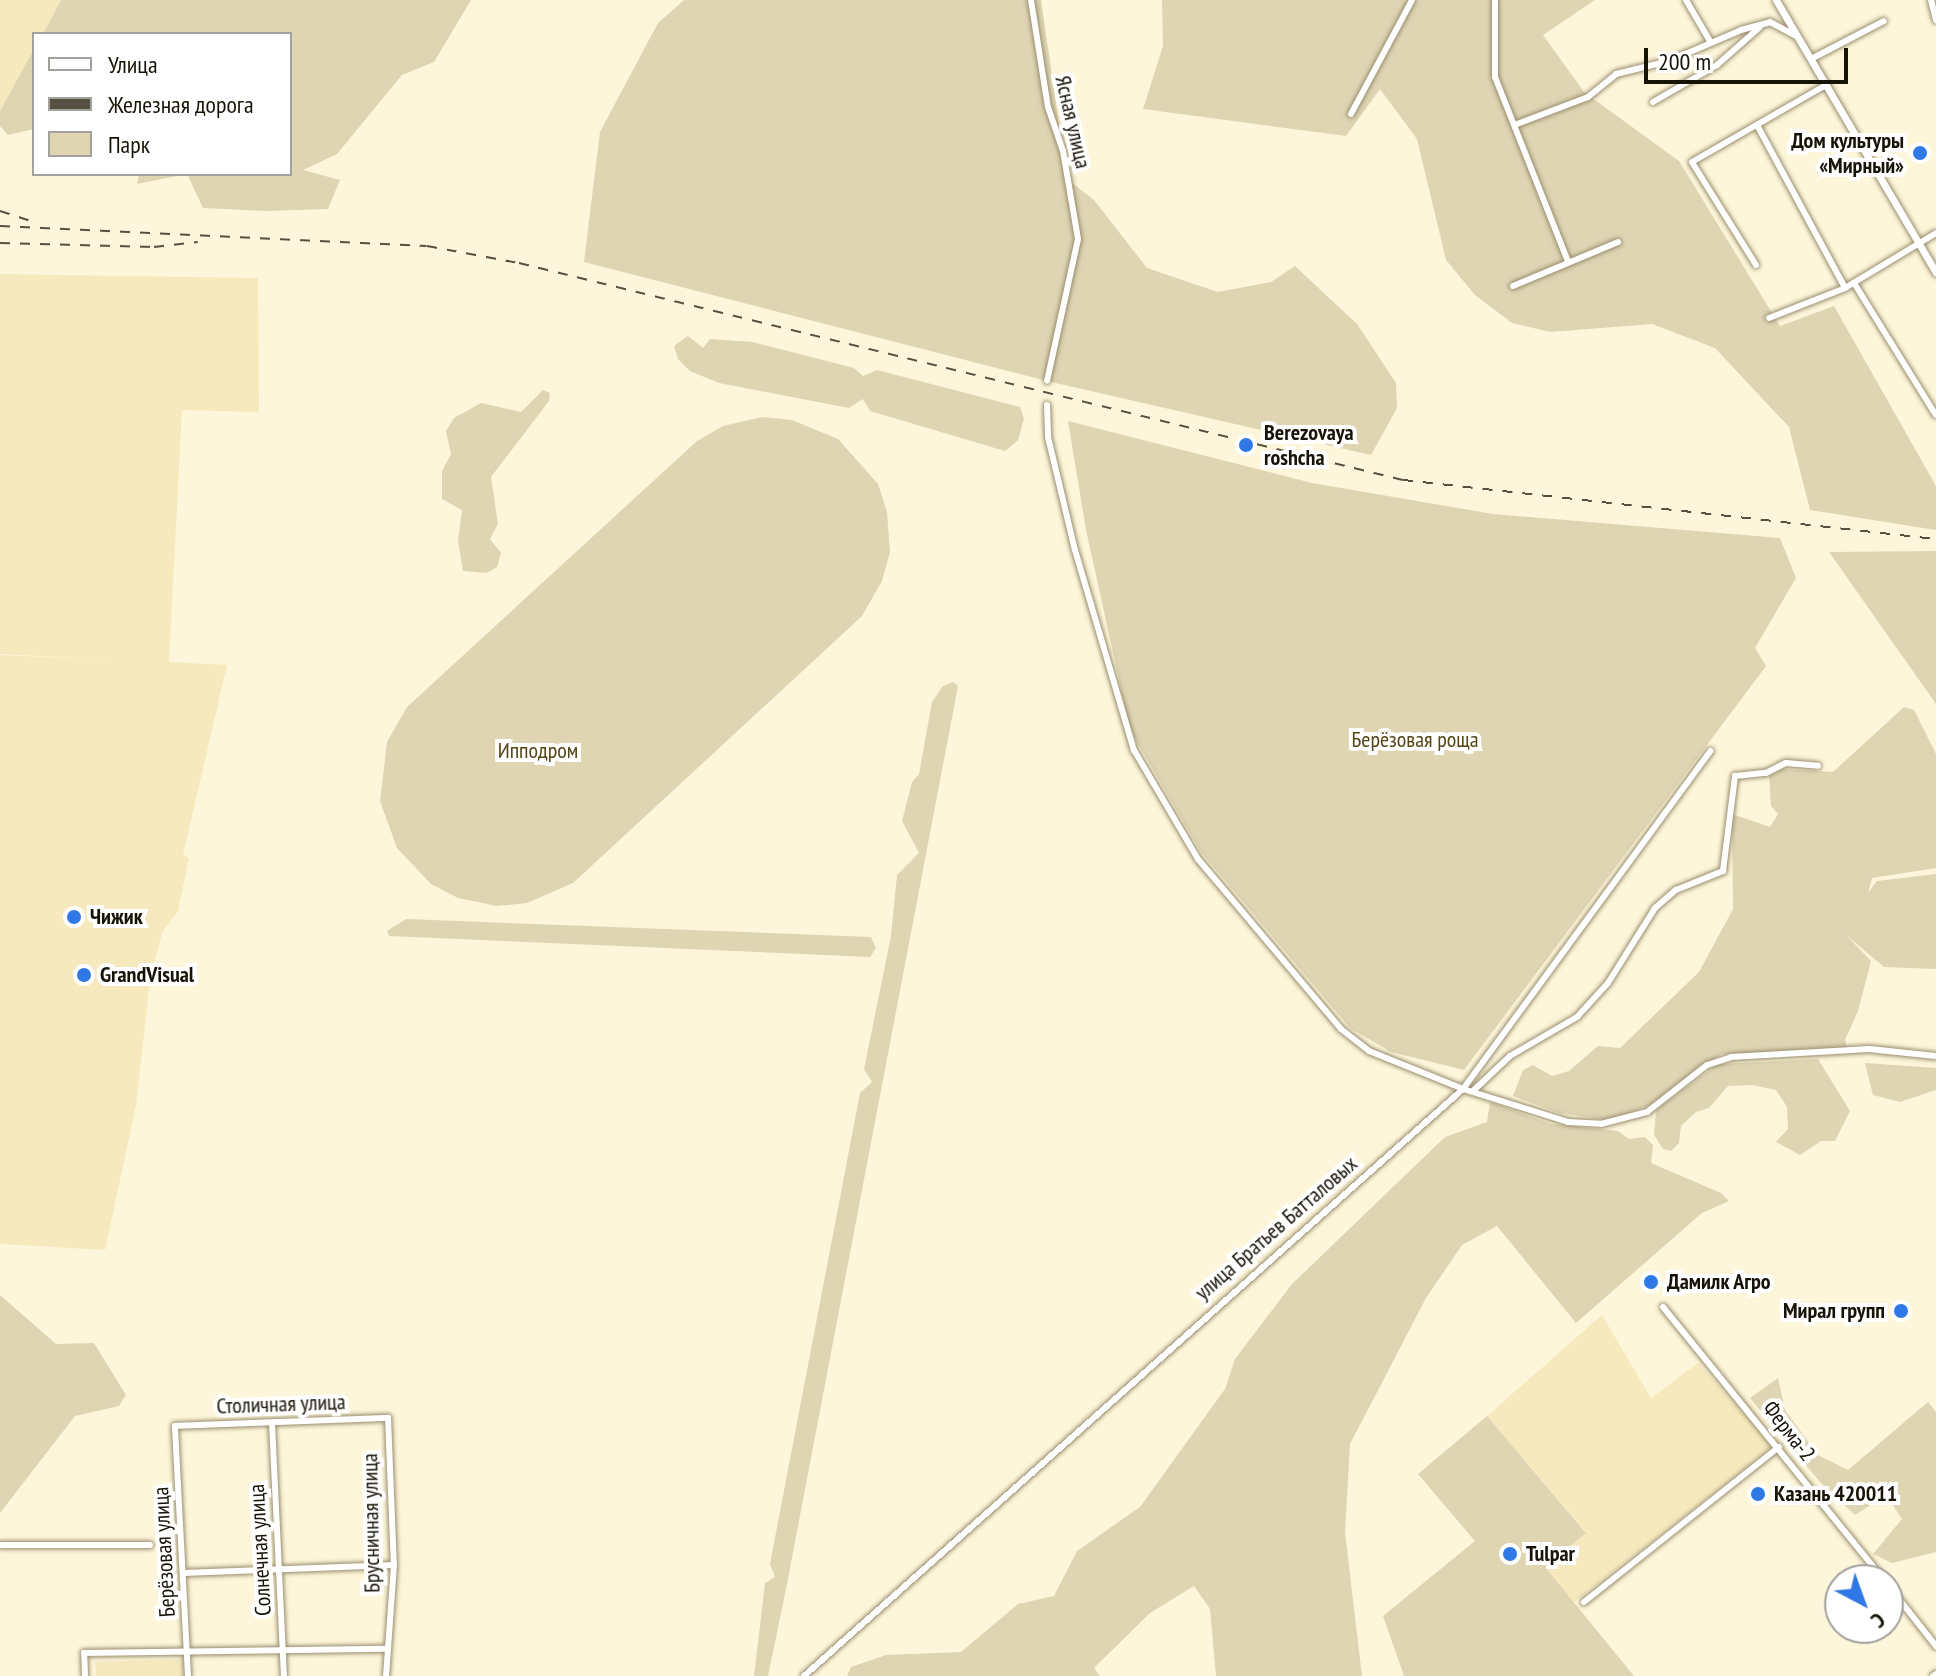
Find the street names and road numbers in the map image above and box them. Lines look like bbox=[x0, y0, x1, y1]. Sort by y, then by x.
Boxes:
street label: Ясная улица bbox=[1049, 73, 1097, 171]
street label: улица Братьев Батталовых bbox=[1189, 1150, 1363, 1306]
street label: Столичная улица bbox=[216, 1389, 346, 1419]
street label: Ферма-2 bbox=[1757, 1396, 1821, 1466]
street label: Брусничная улица bbox=[357, 1453, 385, 1593]
street label: Солнечная улица bbox=[243, 1483, 277, 1617]
street label: Берёзовая улица bbox=[147, 1486, 181, 1618]

